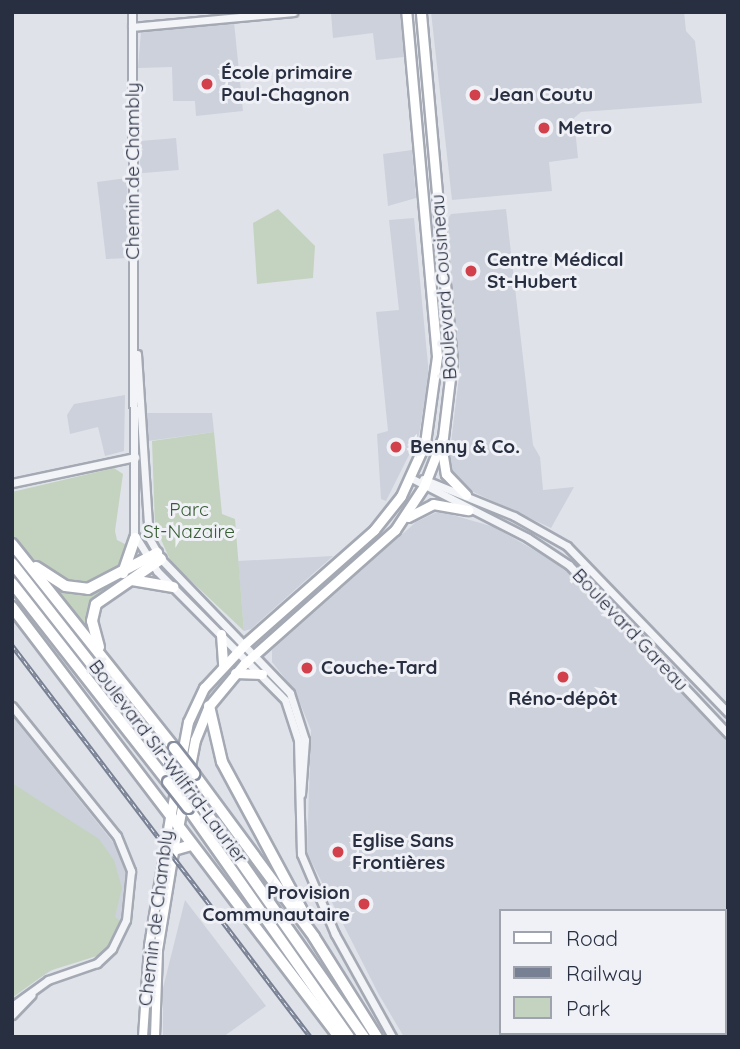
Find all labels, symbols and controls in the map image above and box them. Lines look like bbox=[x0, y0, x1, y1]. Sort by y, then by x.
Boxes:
place label: École primaire Paul-Chagnon bbox=[221, 62, 353, 106]
marker: École primaire Paul-Chagnon bbox=[199, 76, 215, 92]
street label: Chemin de Chambly bbox=[122, 82, 144, 260]
place label: Jean Coutu bbox=[489, 84, 593, 106]
marker: Jean Coutu bbox=[467, 87, 483, 103]
place label: Metro bbox=[558, 117, 612, 139]
marker: Metro bbox=[536, 120, 552, 136]
street label: Boulevard Cousineau bbox=[426, 193, 462, 381]
place label: Centre Médical St-Hubert bbox=[487, 249, 624, 293]
marker: Centre Médical St-Hubert bbox=[461, 261, 481, 281]
place label: Benny & Co. bbox=[410, 436, 520, 458]
marker: Benny & Co. bbox=[388, 439, 404, 455]
park label: Parc St-Nazaire bbox=[143, 499, 235, 543]
street label: Boulevard Gareau bbox=[567, 564, 693, 696]
street label: Boulevard Sir-Wilfrid-Laurier bbox=[84, 655, 252, 869]
place label: Couche-Tard bbox=[321, 657, 437, 679]
marker: Couche-Tard bbox=[299, 660, 315, 676]
marker: Réno-dépôt bbox=[555, 669, 571, 685]
place label: Réno-dépôt bbox=[508, 688, 618, 710]
street label: Chemin de Chambly bbox=[134, 829, 178, 1007]
place label: Eglise Sans Frontières bbox=[352, 830, 454, 874]
marker: Eglise Sans Frontières bbox=[330, 844, 346, 860]
place label: Provision Communautaire bbox=[203, 882, 350, 926]
marker: Provision Communautaire bbox=[356, 896, 372, 912]
legend bbox=[498, 909, 726, 1035]
text: Road bbox=[566, 925, 618, 951]
text: Railway bbox=[566, 960, 642, 986]
text: Park bbox=[566, 995, 610, 1021]

